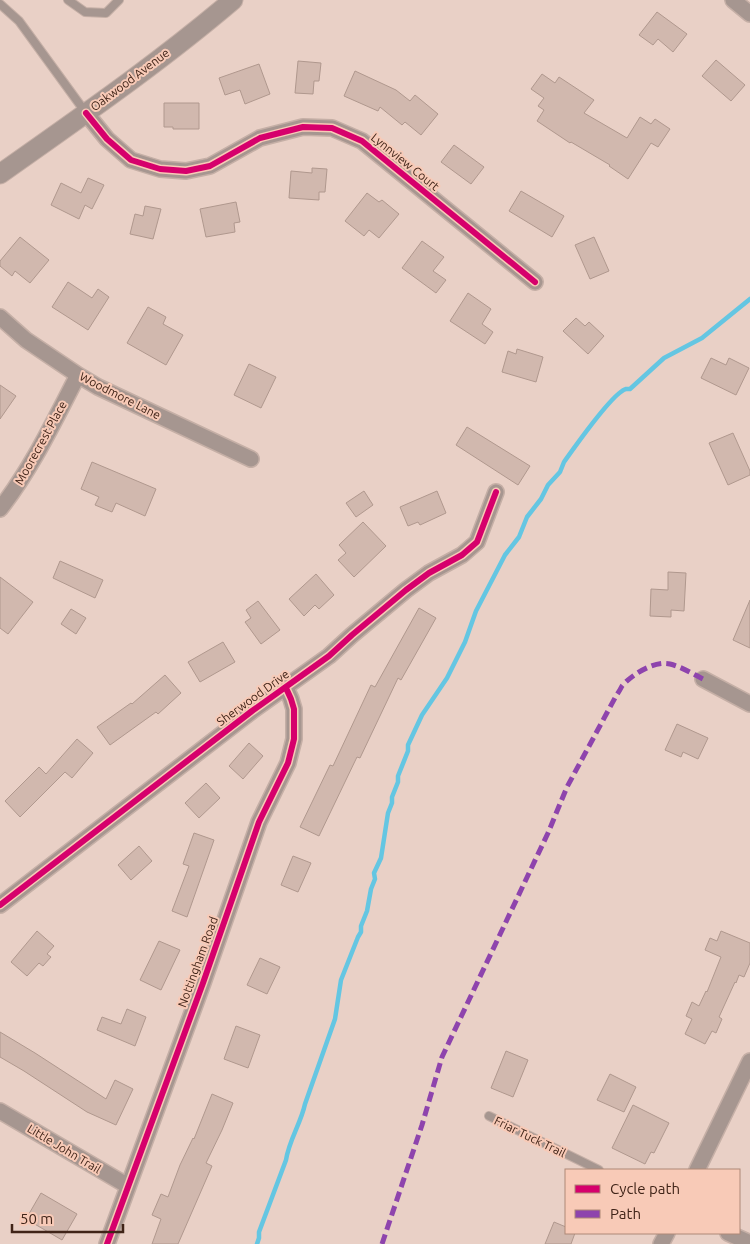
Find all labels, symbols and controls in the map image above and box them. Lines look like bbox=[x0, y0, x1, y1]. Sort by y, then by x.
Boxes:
street label: Oakwood Avenue bbox=[88, 46, 172, 113]
street label: Lynnview Court bbox=[369, 130, 442, 193]
street label: Woodmore Lane bbox=[78, 370, 163, 422]
street label: Moorecrest Place bbox=[12, 399, 69, 487]
street label: Sherwood Drive bbox=[214, 667, 291, 728]
street label: Nottingham Road bbox=[175, 915, 220, 1009]
street label: Friar Tuck Trail bbox=[492, 1114, 568, 1159]
street label: Little John Trail bbox=[25, 1122, 103, 1176]
legend bbox=[565, 1169, 740, 1234]
text: Cycle path bbox=[610, 1180, 680, 1197]
scale bar bbox=[12, 1202, 124, 1234]
text: Path bbox=[610, 1205, 641, 1222]
text: 50 m bbox=[20, 1210, 53, 1227]

